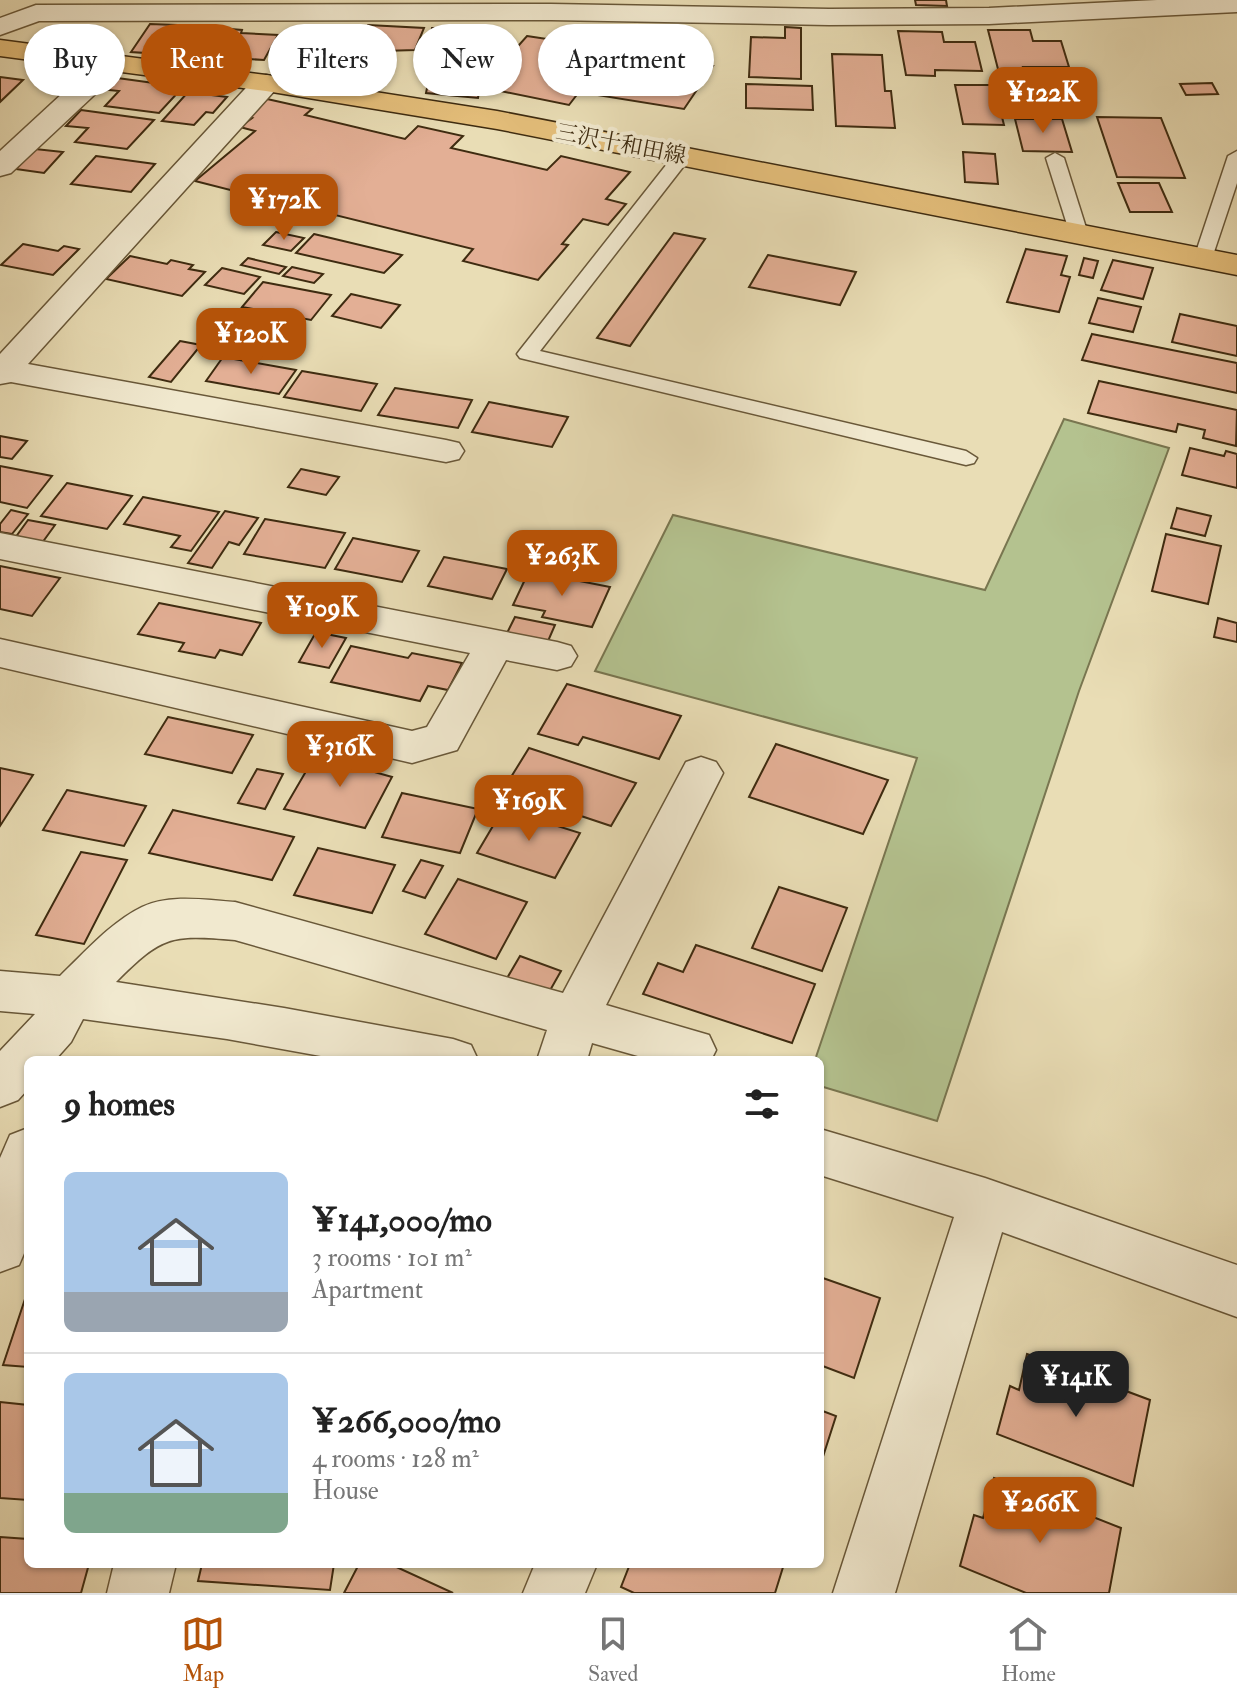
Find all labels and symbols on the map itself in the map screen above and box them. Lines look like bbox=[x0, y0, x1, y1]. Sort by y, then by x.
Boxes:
pin: ¥122K bbox=[987, 67, 1099, 135]
street label: 三沢十和田線 bbox=[553, 118, 688, 170]
pin: ¥172K bbox=[228, 174, 340, 242]
pin: ¥120K bbox=[195, 308, 307, 376]
pin: ¥263K bbox=[506, 530, 618, 598]
pin: ¥109K bbox=[266, 582, 378, 650]
pin: ¥316K bbox=[284, 721, 396, 789]
pin: ¥169K bbox=[473, 775, 585, 843]
pin: ¥141K bbox=[1020, 1351, 1132, 1419]
pin: ¥266K bbox=[984, 1477, 1096, 1545]

